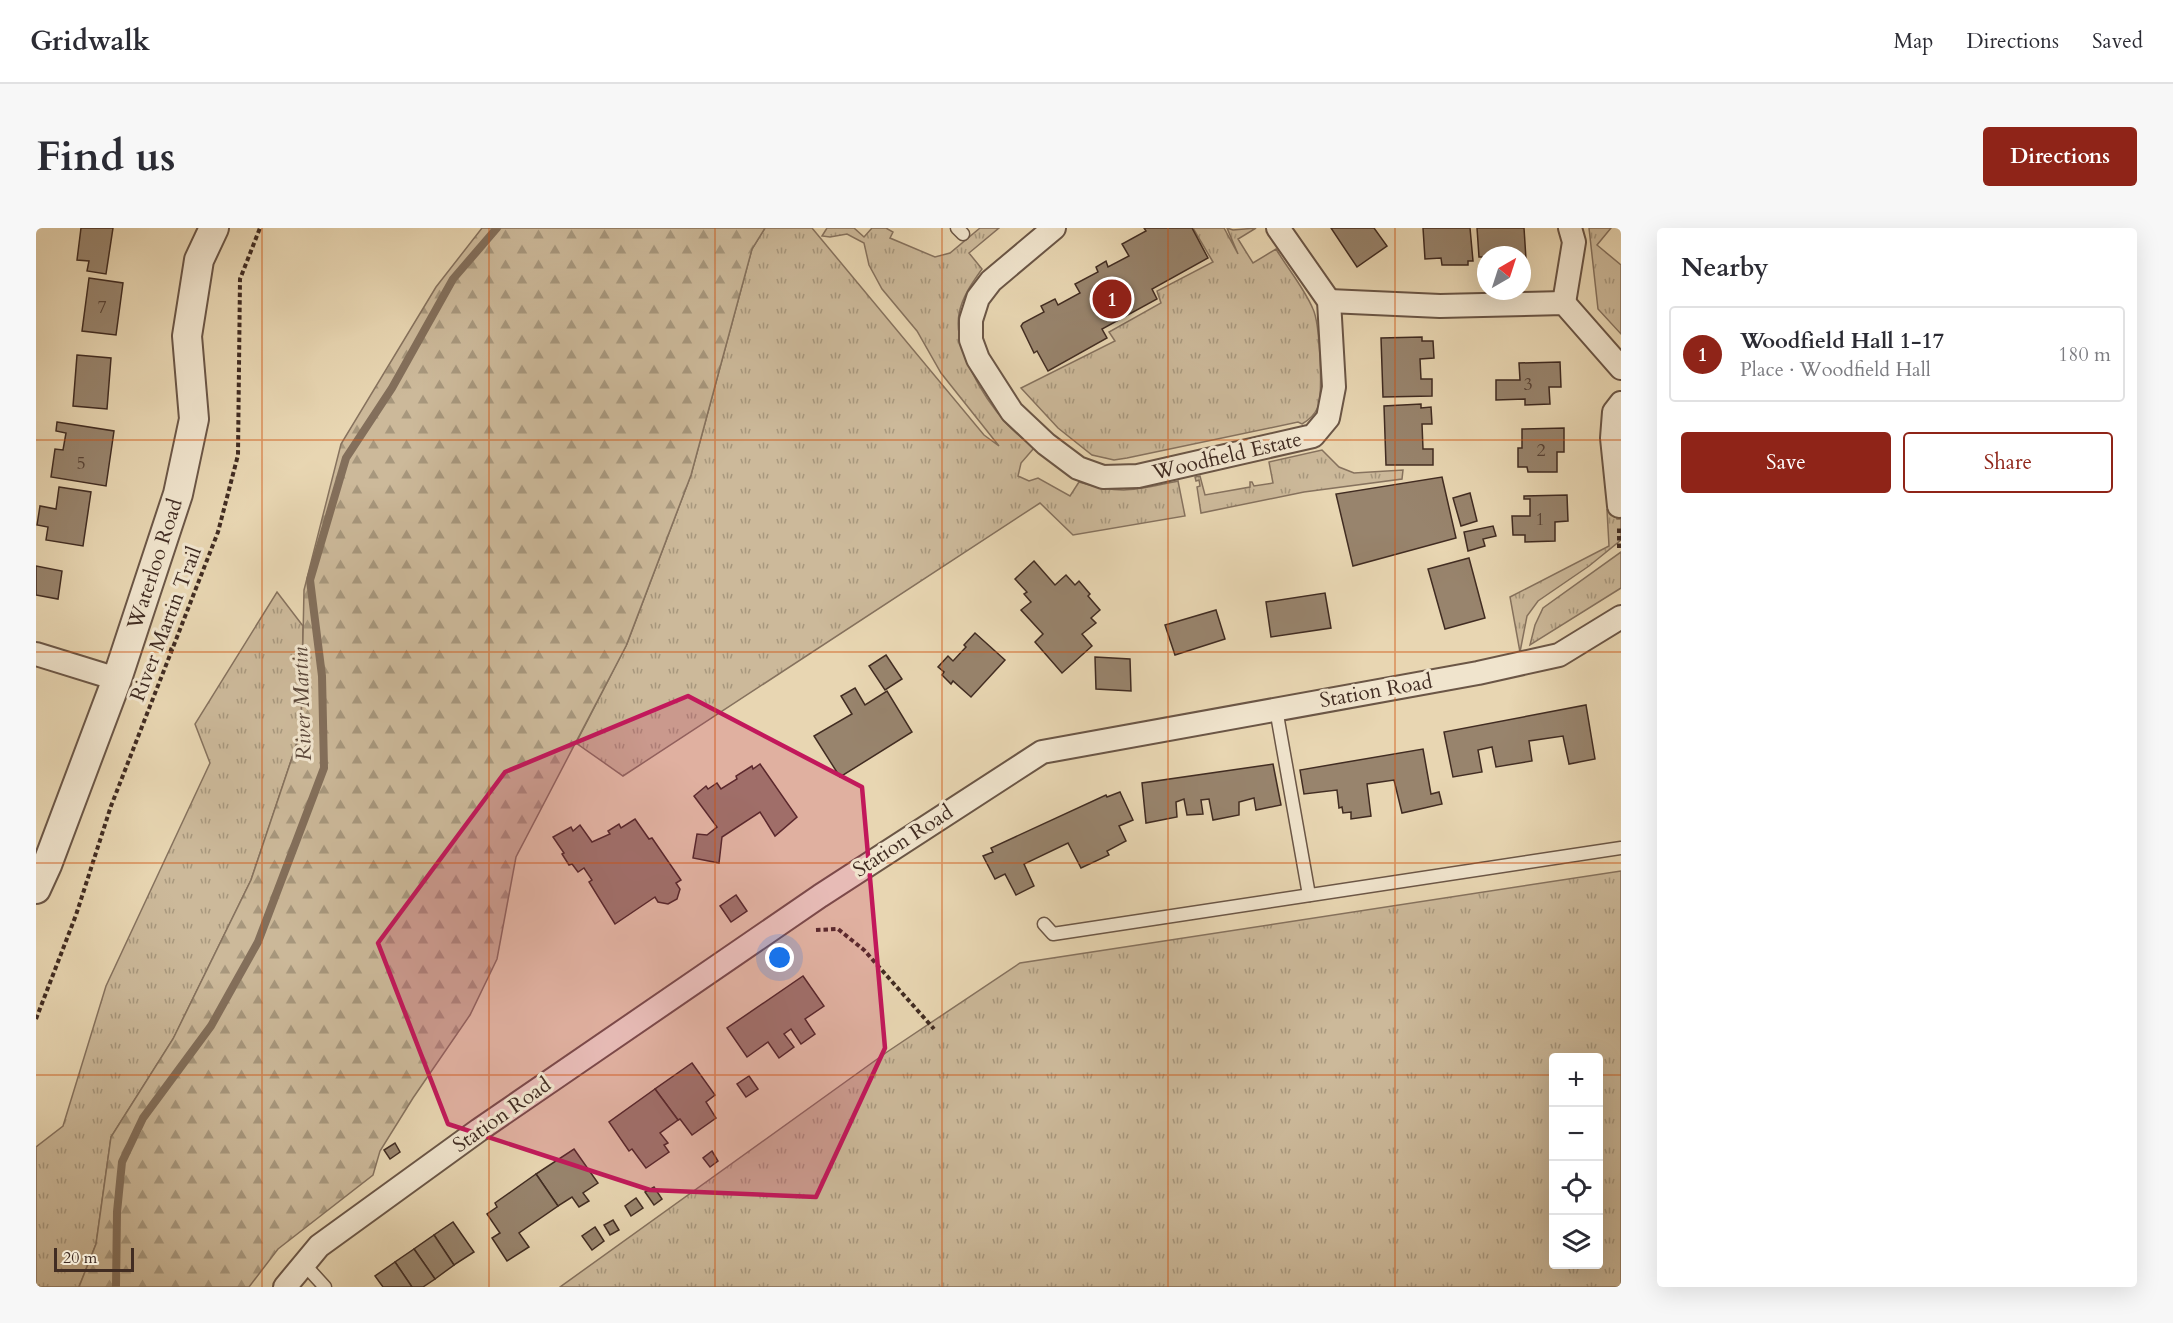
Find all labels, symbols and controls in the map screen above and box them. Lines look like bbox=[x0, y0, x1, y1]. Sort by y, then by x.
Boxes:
text: Gridwalk bbox=[30, 22, 150, 60]
text: Map bbox=[1893, 27, 1933, 56]
text: Directions bbox=[1966, 27, 2059, 56]
text: Saved bbox=[2092, 27, 2143, 56]
button: Directions bbox=[1983, 127, 2137, 186]
text: Find us bbox=[36, 128, 176, 185]
north arrow bbox=[1477, 246, 1531, 300]
text: Nearby bbox=[1681, 250, 1769, 285]
pin: 1 bbox=[1092, 276, 1132, 322]
house number: 7 bbox=[97, 295, 107, 320]
text: Woodfield Hall 1-17 bbox=[1740, 326, 1944, 356]
text: 1 bbox=[1697, 341, 1708, 368]
text: 180 m bbox=[2058, 341, 2111, 368]
text: Place · Woodfield Hall bbox=[1740, 356, 1931, 383]
house number: 3 bbox=[1523, 372, 1533, 397]
street label: Woodfield Estate bbox=[1148, 425, 1305, 488]
button: Save bbox=[1681, 432, 1891, 493]
button: Share bbox=[1903, 432, 2113, 493]
house number: 2 bbox=[1536, 438, 1546, 463]
house number: 5 bbox=[76, 451, 86, 476]
street label: Waterloo Road bbox=[120, 495, 190, 634]
house number: 1 bbox=[1535, 507, 1545, 532]
street label: River Martin Trail bbox=[123, 542, 209, 706]
water label: River Martin bbox=[285, 646, 319, 761]
street label: Station Road bbox=[1317, 667, 1435, 715]
street label: Station Road bbox=[847, 798, 959, 884]
your location bbox=[765, 943, 794, 972]
map controls bbox=[1549, 1053, 1603, 1269]
button: + bbox=[1549, 1053, 1603, 1107]
street label: Station Road bbox=[447, 1070, 557, 1160]
button: − bbox=[1549, 1107, 1603, 1161]
button: locate bbox=[1549, 1161, 1603, 1215]
button: layers bbox=[1549, 1215, 1603, 1269]
scale bar bbox=[54, 1245, 134, 1272]
text: 20 m bbox=[63, 1247, 97, 1269]

